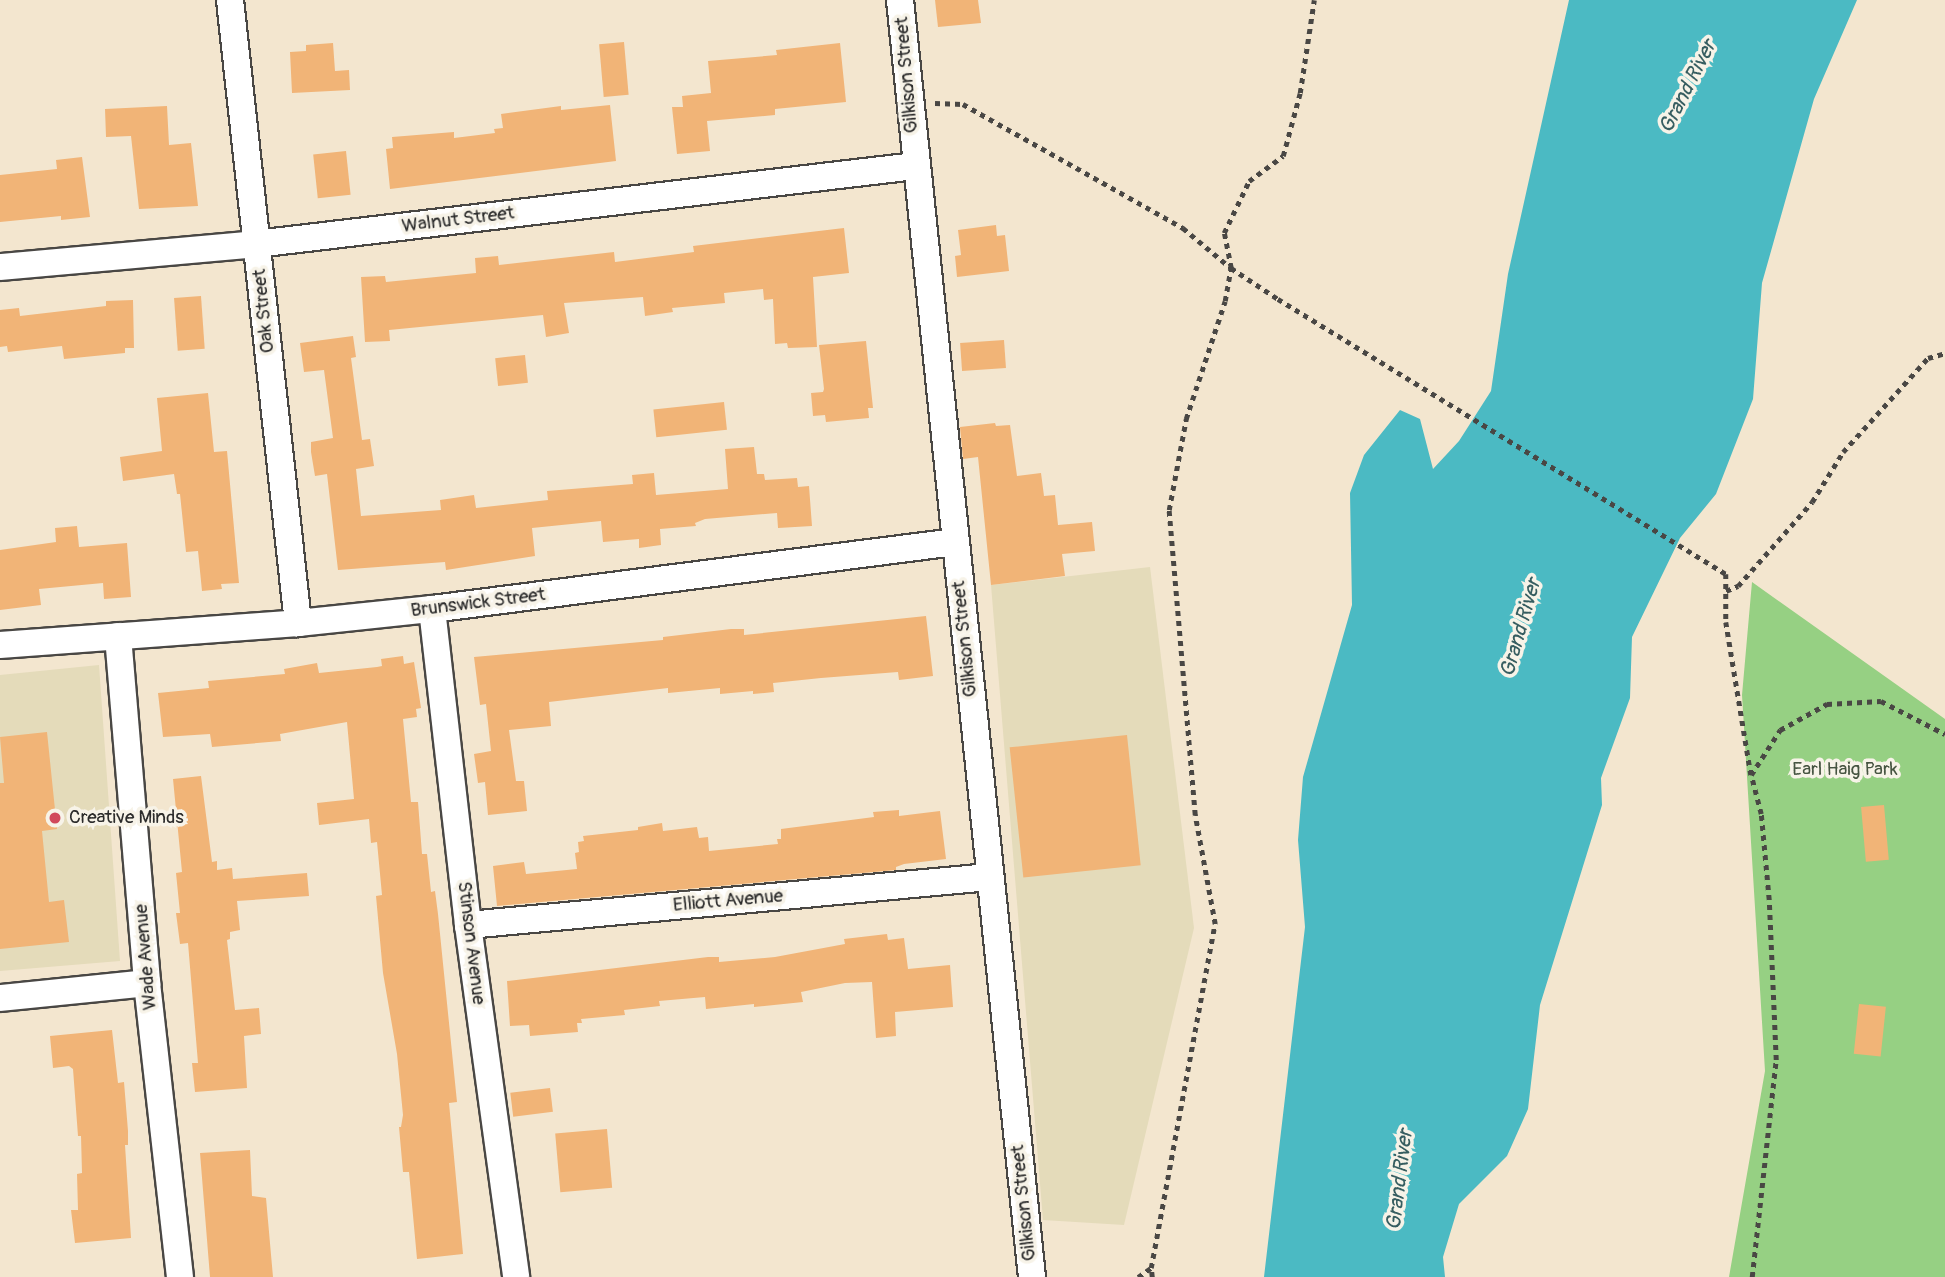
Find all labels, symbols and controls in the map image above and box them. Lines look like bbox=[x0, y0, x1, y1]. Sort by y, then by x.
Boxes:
street label: Gilkison Street bbox=[891, 16, 923, 134]
water label: Grand River bbox=[1654, 36, 1722, 138]
street label: Walnut Street bbox=[400, 202, 516, 238]
street label: Oak Street bbox=[248, 268, 280, 354]
water label: Grand River bbox=[1495, 576, 1547, 680]
street label: Gilkison Street bbox=[948, 580, 982, 698]
street label: Brunswick Street bbox=[409, 583, 547, 623]
park label: Earl Haig Park bbox=[1792, 759, 1898, 781]
place label: Creative Minds bbox=[69, 807, 184, 829]
marker: Creative Minds bbox=[47, 810, 63, 826]
street label: Stinson Avenue bbox=[452, 880, 490, 1006]
street label: Elliott Avenue bbox=[672, 885, 784, 917]
street label: Wade Avenue bbox=[130, 903, 162, 1011]
water label: Grand River bbox=[1381, 1128, 1419, 1232]
street label: Gilkison Street bbox=[1007, 1144, 1041, 1262]

